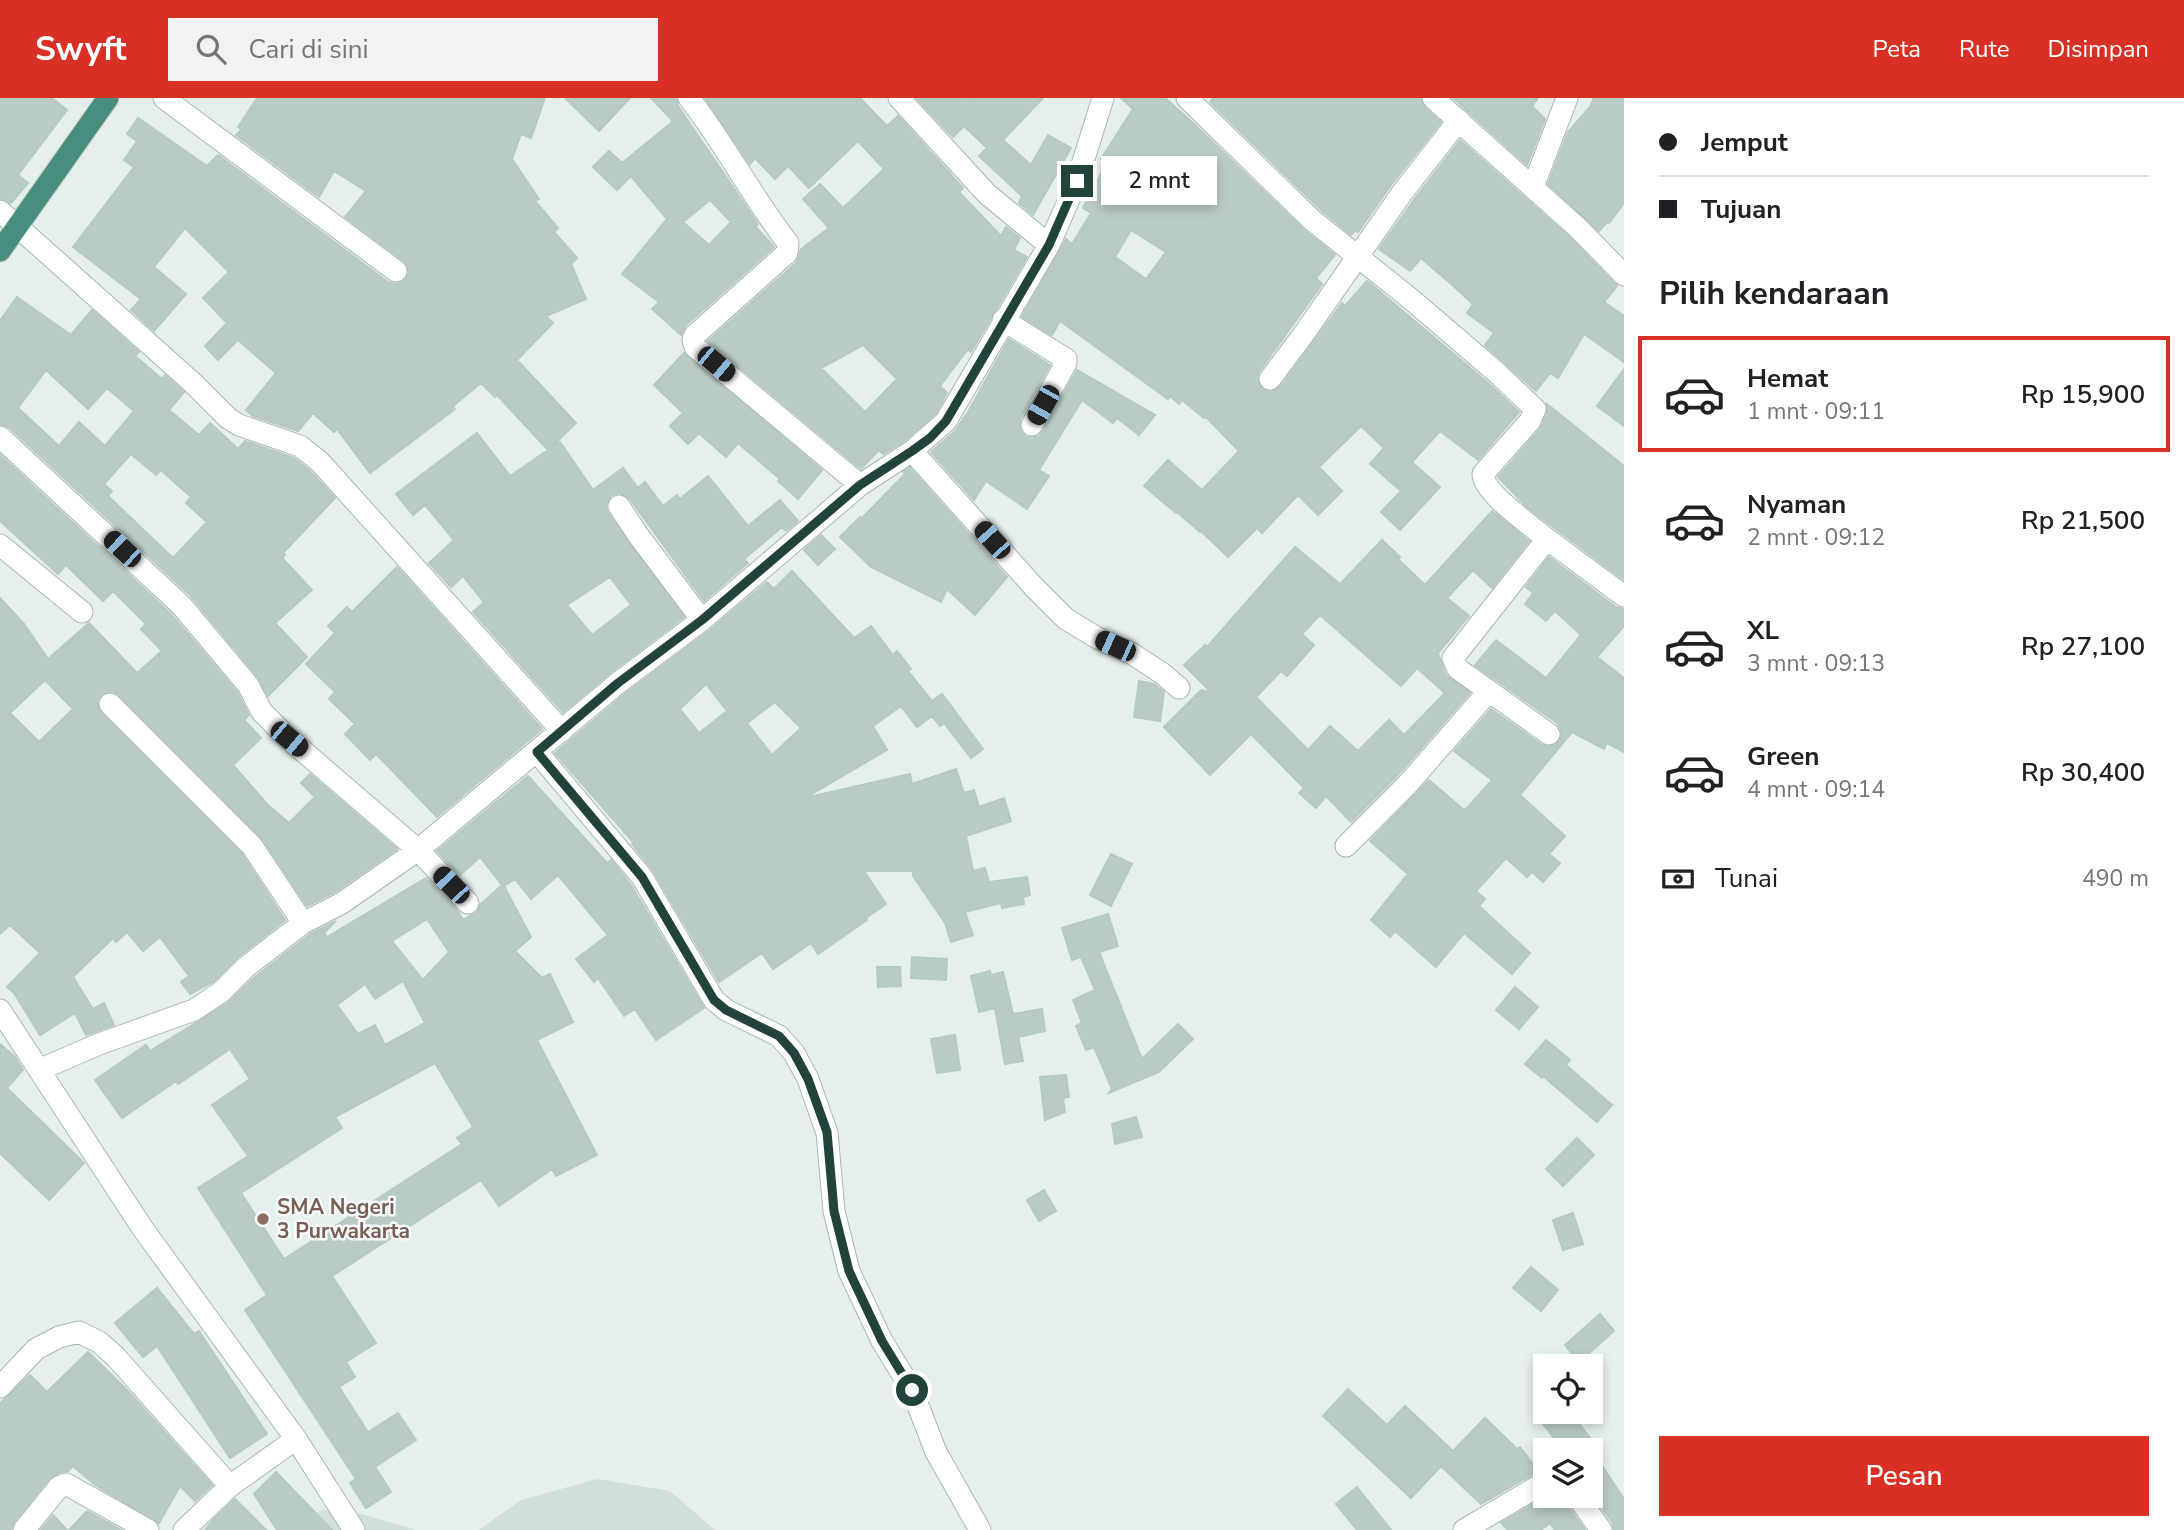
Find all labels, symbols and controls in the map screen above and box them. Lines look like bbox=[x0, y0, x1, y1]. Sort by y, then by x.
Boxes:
search box bbox=[168, 18, 658, 81]
text: Swyft bbox=[35, 27, 126, 72]
icon: search bbox=[192, 30, 230, 68]
text: Cari di sini bbox=[248, 32, 369, 67]
text: Peta bbox=[1872, 33, 1921, 65]
text: Rute bbox=[1959, 33, 2010, 65]
text: Disimpan bbox=[2048, 33, 2149, 65]
text: Jemput bbox=[1701, 125, 1788, 160]
callout: 2 mnt bbox=[1102, 156, 1217, 206]
route end bbox=[1061, 165, 1093, 197]
text: 2 mnt bbox=[1128, 165, 1190, 196]
text: Tujuan bbox=[1701, 192, 1781, 227]
text: Pilih kendaraan bbox=[1659, 272, 1889, 315]
car bbox=[694, 342, 739, 386]
text: Hemat bbox=[1747, 361, 1828, 396]
icon: car bbox=[1663, 363, 1726, 426]
text: Rp 15,900 bbox=[2021, 377, 2145, 412]
car bbox=[1024, 382, 1063, 428]
text: 1 mnt · 09:11 bbox=[1747, 396, 1885, 427]
text: Nyaman bbox=[1747, 487, 1846, 522]
icon: car bbox=[1663, 489, 1726, 552]
text: Rp 21,500 bbox=[2021, 503, 2145, 538]
car bbox=[971, 517, 1014, 563]
text: 2 mnt · 09:12 bbox=[1747, 522, 1885, 553]
car bbox=[100, 527, 145, 571]
text: XL bbox=[1747, 613, 1779, 648]
icon: car bbox=[1663, 615, 1726, 678]
car bbox=[1092, 628, 1139, 664]
text: Rp 27,100 bbox=[2021, 629, 2145, 664]
text: 3 mnt · 09:13 bbox=[1747, 648, 1885, 679]
car bbox=[267, 717, 312, 761]
text: Green bbox=[1747, 739, 1820, 774]
icon: car bbox=[1663, 741, 1726, 804]
text: Rp 30,400 bbox=[2021, 755, 2145, 790]
text: 4 mnt · 09:14 bbox=[1747, 774, 1885, 805]
icon: cash bbox=[1659, 860, 1697, 898]
text: Tunai bbox=[1715, 861, 1778, 896]
car bbox=[429, 863, 474, 907]
text: 490 m bbox=[2082, 863, 2149, 894]
place label: SMA Negeri 3 Purwakarta bbox=[277, 1193, 410, 1245]
marker: SMA Negeri 3 Purwakarta bbox=[255, 1211, 271, 1227]
map controls bbox=[1533, 1354, 1603, 1508]
button: locate bbox=[1533, 1354, 1603, 1424]
route start bbox=[896, 1374, 928, 1406]
button: Pesan bbox=[1659, 1436, 2149, 1516]
button: layers bbox=[1533, 1438, 1603, 1508]

